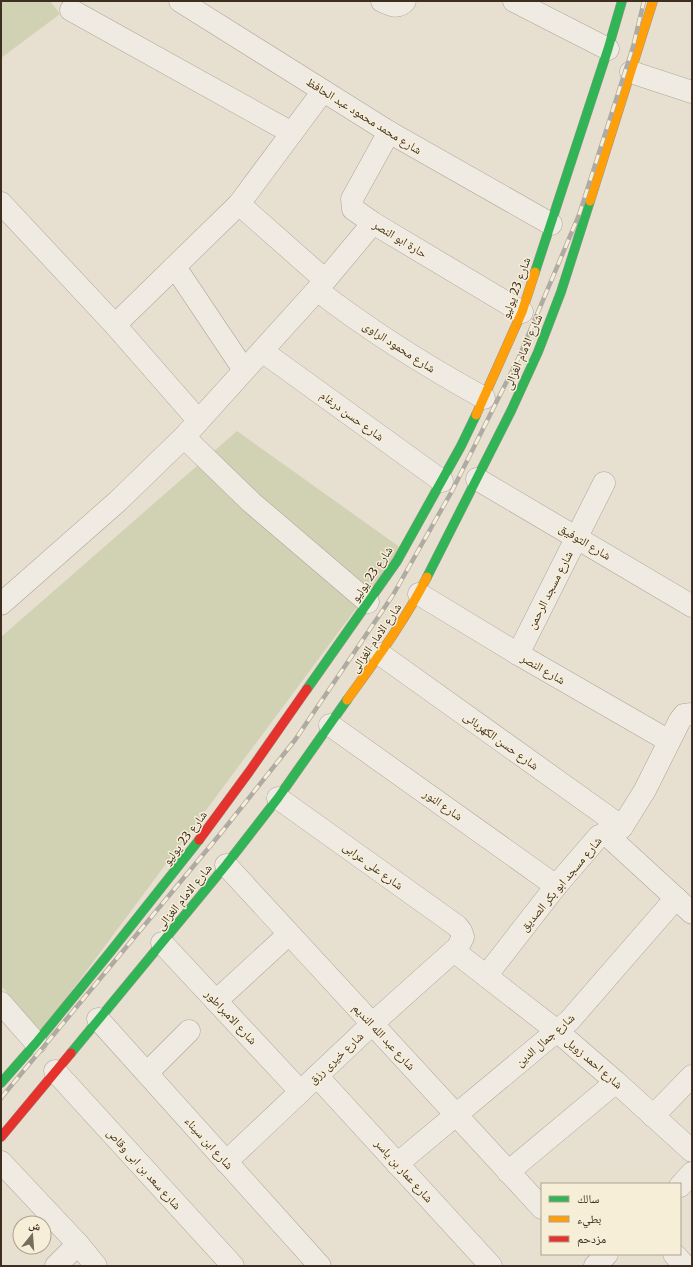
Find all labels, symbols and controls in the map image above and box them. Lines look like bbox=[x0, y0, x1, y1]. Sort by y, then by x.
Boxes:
street label: شارع محمد محمود عبد الحافظ bbox=[303, 74, 425, 158]
street label: حارة ابو النصر bbox=[369, 216, 430, 261]
street label: شارع 23 يوليو bbox=[497, 255, 535, 321]
street label: شارع الامام الغزالى bbox=[500, 312, 546, 392]
street label: شارع محمود الراوى bbox=[360, 318, 439, 377]
street label: شارع حسن درغام bbox=[317, 387, 387, 445]
street label: شارع التوفيق bbox=[556, 520, 614, 564]
street label: شارع 23 يوليو bbox=[347, 543, 397, 605]
street label: شارع مسجد الرحمن bbox=[523, 548, 577, 632]
street label: شارع الامام الغزالى bbox=[347, 600, 405, 676]
street label: شارع النصر bbox=[517, 649, 568, 688]
street label: شارع حسن الكهربائى bbox=[460, 708, 542, 774]
street label: شارع النور bbox=[419, 785, 466, 824]
street label: شارع 23 يوليو bbox=[159, 807, 211, 868]
street label: شارع مسجد ابو بكر الصديق bbox=[517, 833, 605, 935]
street label: شارع على عرابى bbox=[340, 839, 407, 893]
street label: شارع الامام الغزالى bbox=[152, 860, 216, 933]
street label: شارع الامبراطور bbox=[201, 985, 261, 1048]
street label: شارع عبد الله النديم bbox=[349, 1000, 419, 1074]
street label: شارع جمال الدين bbox=[512, 1010, 578, 1070]
street label: شارع خيرى رزق bbox=[305, 1028, 367, 1088]
street label: شارع احمد زويل bbox=[562, 1034, 626, 1092]
street label: شارع ابن سيناء bbox=[181, 1113, 237, 1173]
street label: شارع سعد بن ابى وقاص bbox=[103, 1125, 185, 1213]
street label: شارع عمار بن ياسر bbox=[371, 1135, 437, 1206]
legend bbox=[541, 1183, 681, 1255]
text: سالك bbox=[577, 1191, 599, 1206]
text: بطيء bbox=[577, 1211, 601, 1229]
north arrow bbox=[12, 1215, 52, 1255]
text: ش bbox=[27, 1217, 43, 1235]
text: مزدحم bbox=[577, 1231, 606, 1247]

